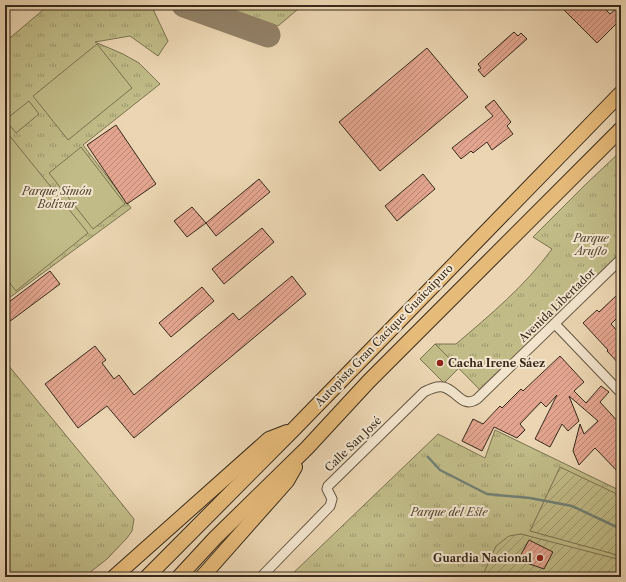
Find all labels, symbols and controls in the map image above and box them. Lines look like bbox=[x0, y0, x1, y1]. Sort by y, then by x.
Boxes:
park label: Parque Simón Bolívar bbox=[21, 184, 92, 211]
park label: Parque Aruflo bbox=[572, 231, 609, 258]
street label: Autopista Gran Cacique Guaicaipuro bbox=[311, 261, 456, 410]
street label: Avenida Libertador bbox=[515, 265, 598, 346]
place label: Cacha Irene Sáez bbox=[448, 356, 545, 370]
marker: Cacha Irene Sáez bbox=[435, 358, 445, 368]
street label: Calle San José bbox=[322, 413, 384, 475]
park label: Parque del Este bbox=[409, 505, 488, 519]
place label: Guardia Nacional bbox=[433, 551, 532, 565]
marker: Guardia Nacional bbox=[535, 553, 545, 563]

